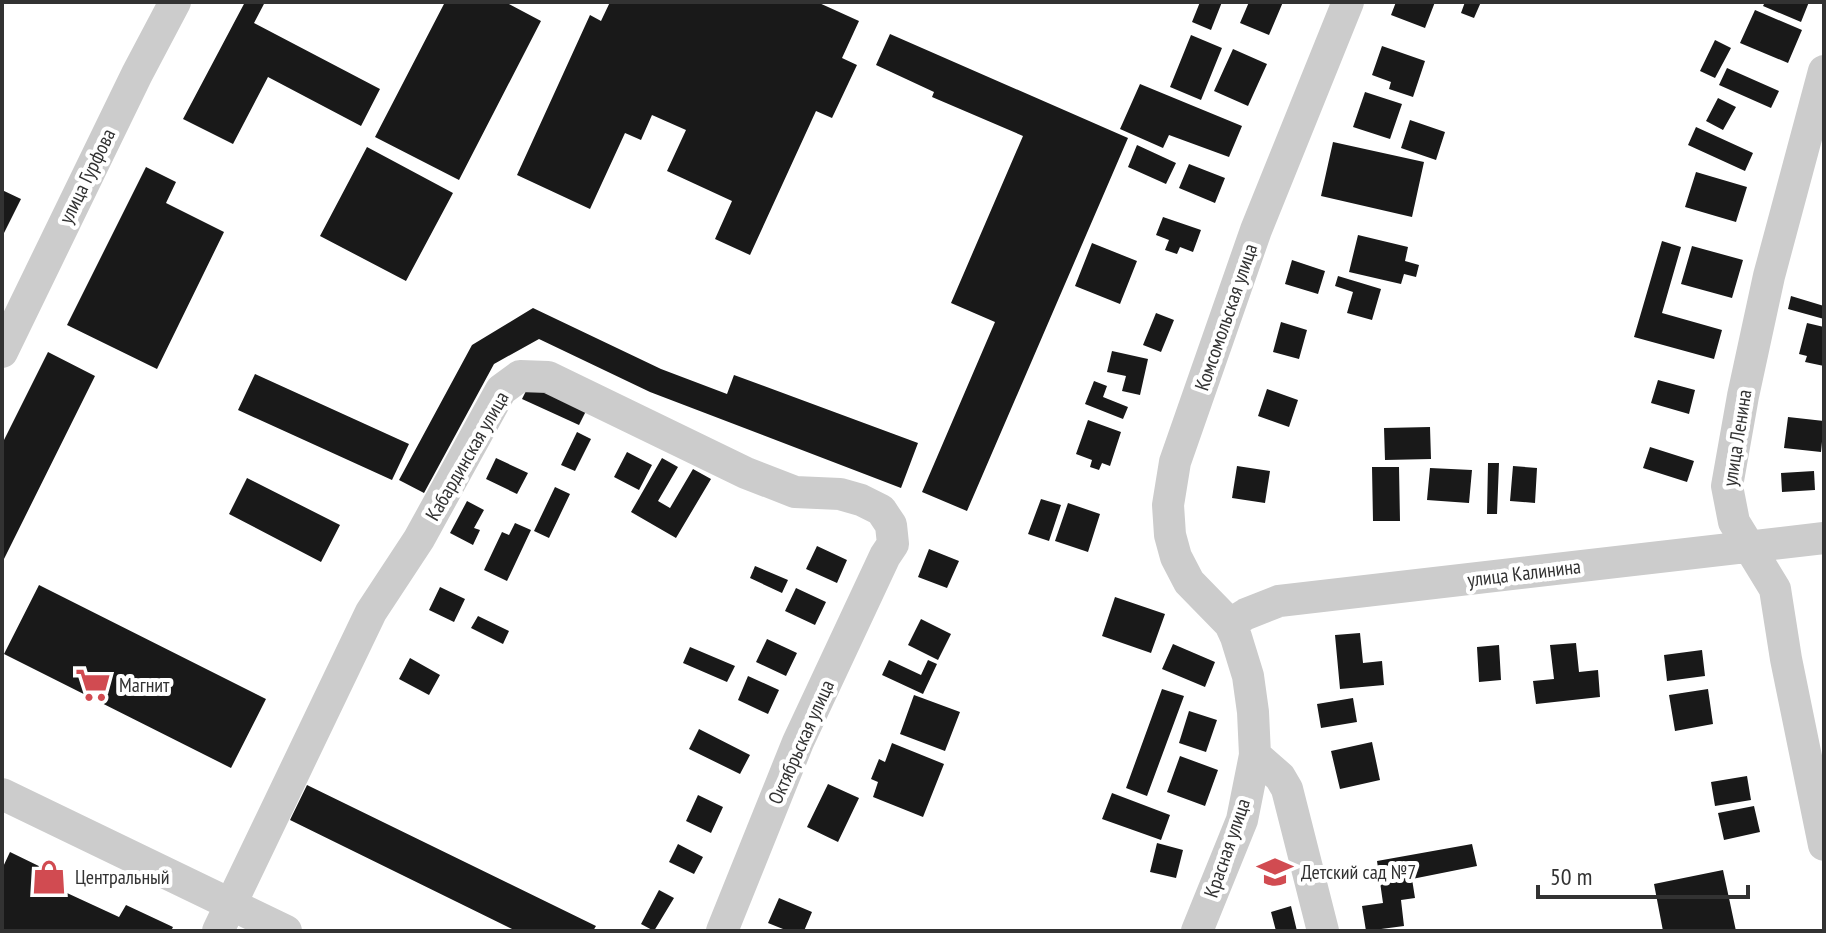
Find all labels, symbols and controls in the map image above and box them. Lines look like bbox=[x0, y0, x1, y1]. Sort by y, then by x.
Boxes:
street label: улица Гурфова bbox=[53, 124, 121, 228]
street label: Комсомольская улица bbox=[1189, 240, 1263, 394]
street label: Кабардинская улица bbox=[419, 387, 515, 525]
street label: улица Ленина bbox=[1717, 388, 1757, 488]
street label: улица Калинина bbox=[1466, 553, 1582, 593]
supermarket icon: Магнит bbox=[74, 666, 112, 704]
place label: Магнит bbox=[119, 672, 170, 698]
street label: Октябрьская улица bbox=[762, 676, 840, 808]
street label: Красная улица bbox=[1198, 795, 1256, 901]
scale bar bbox=[1538, 849, 1748, 899]
school or university icon: Детский сад №7 bbox=[1256, 853, 1294, 891]
shop icon: Центральный bbox=[30, 858, 68, 896]
place label: Детский сад №7 bbox=[1301, 859, 1416, 885]
text: 50 m bbox=[1550, 861, 1592, 892]
place label: Центральный bbox=[75, 864, 170, 890]

